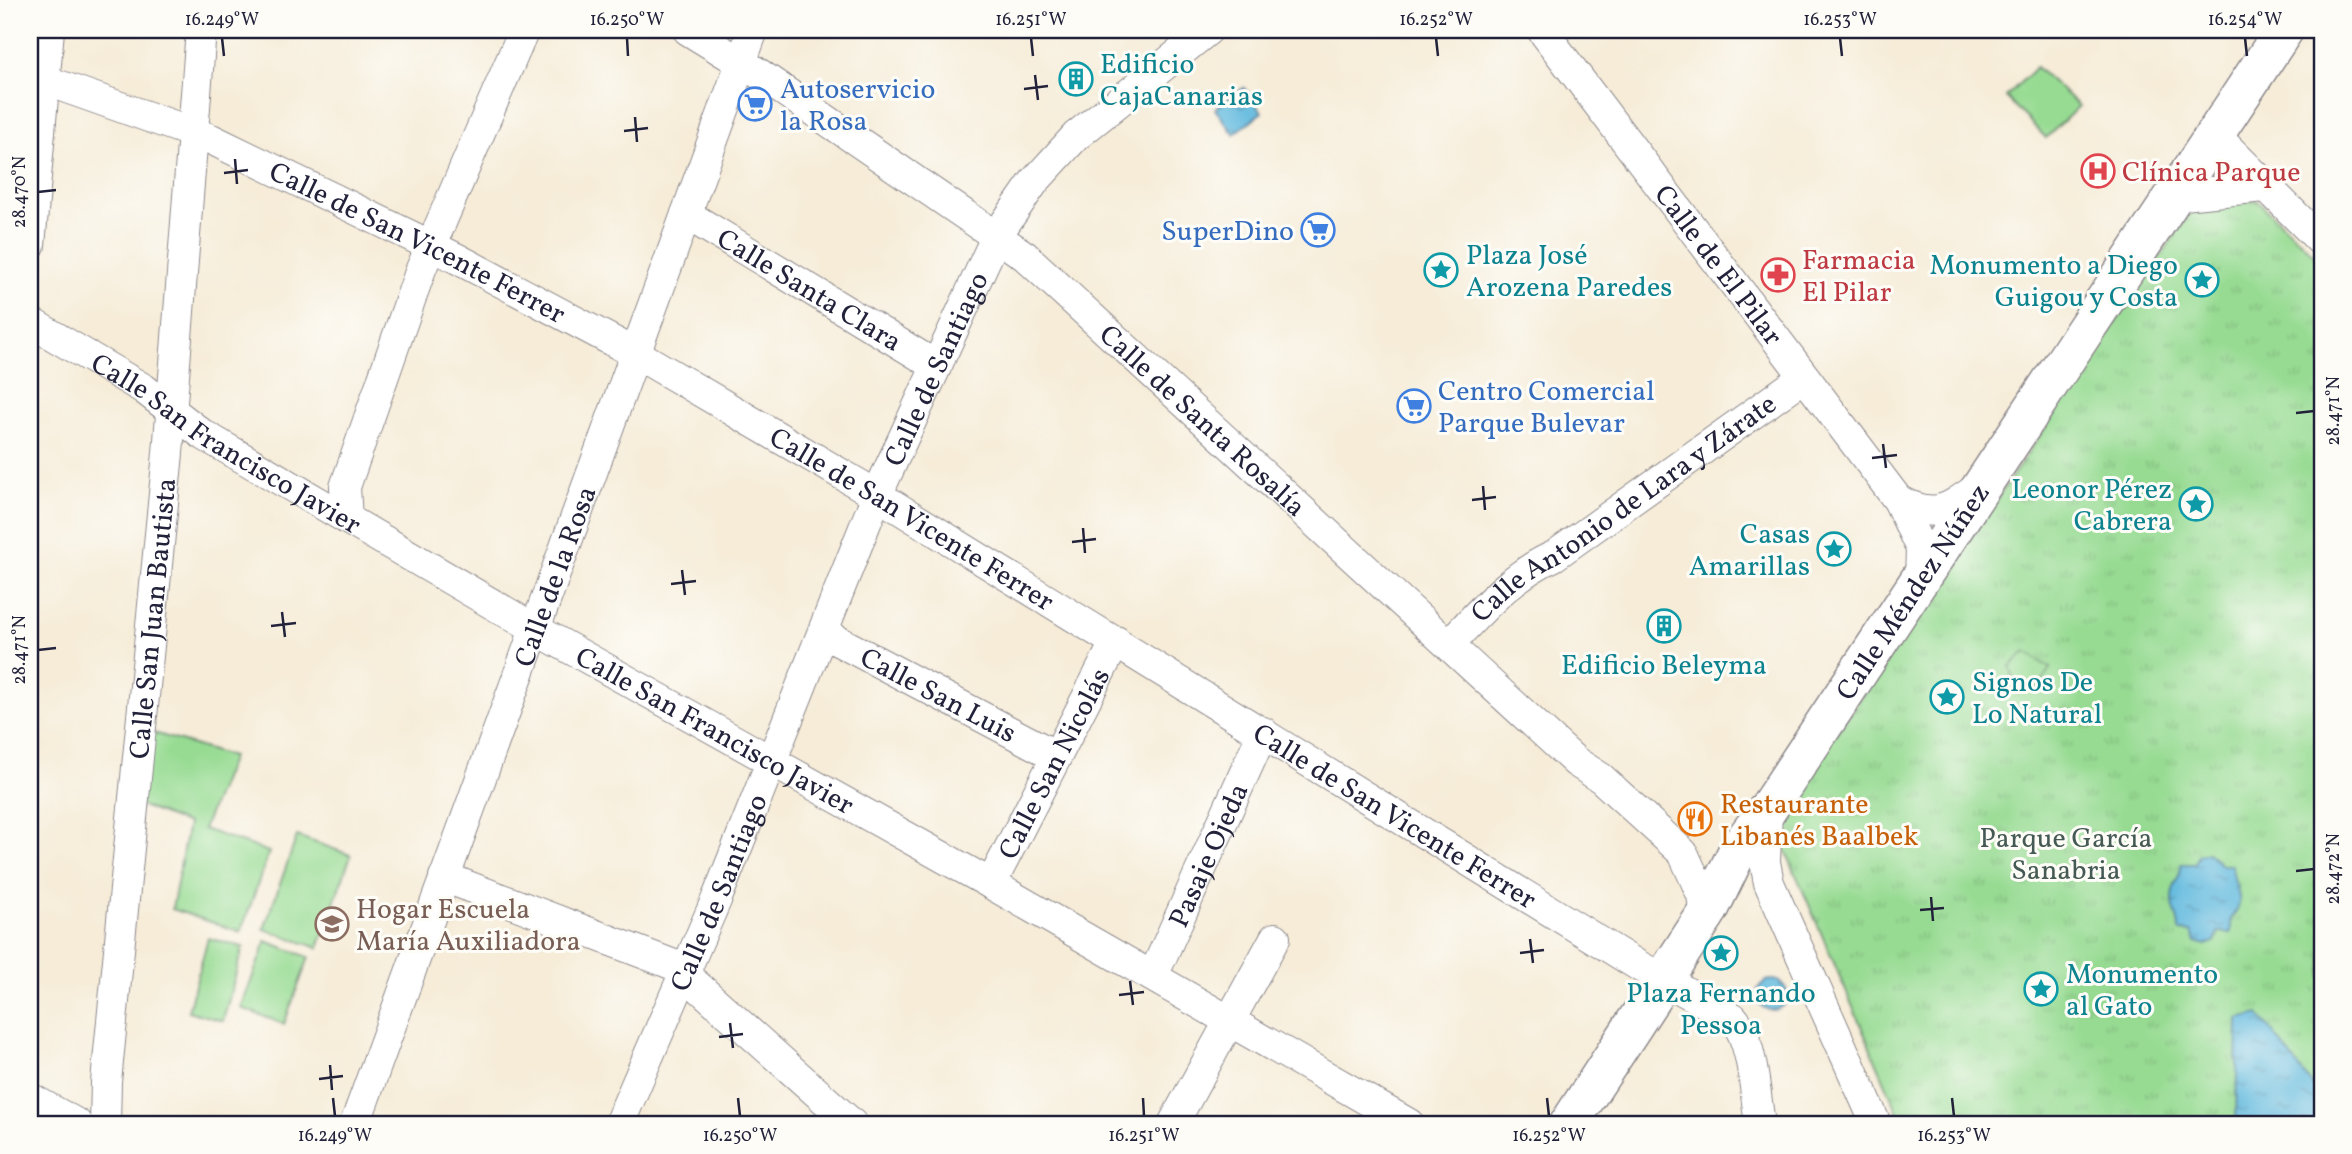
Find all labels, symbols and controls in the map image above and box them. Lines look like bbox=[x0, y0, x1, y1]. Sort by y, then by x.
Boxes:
text: 16.249°W bbox=[185, 8, 259, 33]
text: 16.250°W bbox=[590, 8, 664, 33]
text: 16.251°W bbox=[995, 8, 1067, 33]
text: 16.252°W bbox=[1399, 8, 1473, 33]
text: 16.253°W bbox=[1803, 8, 1877, 33]
text: 16.254°W bbox=[2208, 8, 2282, 33]
place label: Edificio CajaCanarias bbox=[1100, 46, 1263, 117]
building icon: Edificio CajaCanarias bbox=[1057, 60, 1095, 98]
place label: Autoservicio la Rosa bbox=[780, 71, 935, 142]
supermarket icon: Autoservicio la Rosa bbox=[736, 85, 774, 123]
hospital icon: Clínica Parque bbox=[2079, 152, 2117, 190]
street label: Calle de San Vicente Ferrer bbox=[262, 153, 572, 335]
place label: Clínica Parque bbox=[2122, 154, 2301, 193]
text: 28.470°N bbox=[8, 156, 33, 228]
street label: Calle de El Pilar bbox=[1644, 178, 1791, 354]
supermarket icon: SuperDino bbox=[1299, 211, 1337, 249]
place label: SuperDino bbox=[1161, 213, 1294, 252]
street label: Calle Santa Clara bbox=[709, 220, 908, 362]
place label: Plaza José Arozena Paredes bbox=[1466, 237, 1672, 308]
place label: Farmacia El Pilar bbox=[1802, 242, 1916, 313]
place label: Monumento a Diego Guigou y Costa bbox=[1929, 247, 2178, 318]
place icon: Plaza José Arozena Paredes bbox=[1422, 251, 1460, 289]
pharmacy icon: Farmacia El Pilar bbox=[1759, 256, 1797, 294]
place icon: Monumento a Diego Guigou y Costa bbox=[2183, 261, 2221, 299]
street label: Calle de Santiago bbox=[876, 266, 999, 473]
street label: Calle de Santa Rosalía bbox=[1090, 317, 1314, 527]
street label: Calle San Francisco Javier bbox=[83, 345, 368, 545]
place label: Centro Comercial Parque Bulevar bbox=[1438, 373, 1655, 444]
text: 28.471°N bbox=[2322, 376, 2347, 446]
street label: Calle Antonio de Lara y Zárate bbox=[1463, 386, 1785, 632]
supermarket icon: Centro Comercial Parque Bulevar bbox=[1395, 387, 1433, 425]
street label: Calle de San Vicente Ferrer bbox=[761, 419, 1061, 622]
place label: Leonor Pérez Cabrera bbox=[2011, 471, 2172, 542]
street label: Calle San Juan Bautista bbox=[121, 476, 187, 761]
street label: Calle Méndez Núñez bbox=[1828, 477, 2000, 709]
street label: Calle de la Rosa bbox=[506, 481, 607, 673]
place icon: Leonor Pérez Cabrera bbox=[2177, 485, 2215, 523]
place label: Casas Amarillas bbox=[1689, 516, 1810, 587]
place icon: Casas Amarillas bbox=[1815, 530, 1853, 568]
building icon: Edificio Beleyma bbox=[1645, 607, 1683, 645]
text: 28.471°N bbox=[8, 615, 33, 685]
street label: Calle San Francisco Javier bbox=[568, 638, 861, 826]
street label: Calle San Luis bbox=[853, 639, 1023, 754]
place label: Edificio Beleyma bbox=[1561, 647, 1767, 686]
street label: Calle San Nicolás bbox=[990, 662, 1121, 867]
place label: Signos De Lo Natural bbox=[1972, 664, 2102, 735]
place icon: Signos De Lo Natural bbox=[1928, 678, 1966, 716]
street label: Calle de San Vicente Ferrer bbox=[1245, 715, 1543, 920]
street label: Pasaje Ojeda bbox=[1160, 777, 1259, 934]
place label: Restaurante Libanés Baalbek bbox=[1720, 786, 1919, 857]
street label: Calle de Santiago bbox=[662, 789, 778, 998]
restaurant icon: Restaurante Libanés Baalbek bbox=[1676, 800, 1714, 838]
park label: Parque García Sanabria bbox=[1980, 820, 2152, 891]
text: 28.472°N bbox=[2322, 833, 2347, 905]
place label: Hogar Escuela María Auxiliadora bbox=[356, 891, 581, 962]
school or university icon: Hogar Escuela María Auxiliadora bbox=[313, 905, 351, 943]
place icon: Plaza Fernando Pessoa bbox=[1702, 934, 1740, 972]
place label: Monumento al Gato bbox=[2066, 956, 2218, 1027]
place icon: Monumento al Gato bbox=[2022, 970, 2060, 1008]
place label: Plaza Fernando Pessoa bbox=[1626, 975, 1816, 1046]
text: 16.249°W bbox=[298, 1124, 372, 1149]
text: 16.250°W bbox=[703, 1124, 777, 1149]
text: 16.251°W bbox=[1108, 1124, 1180, 1149]
text: 16.252°W bbox=[1512, 1124, 1586, 1149]
text: 16.253°W bbox=[1917, 1124, 1991, 1149]

